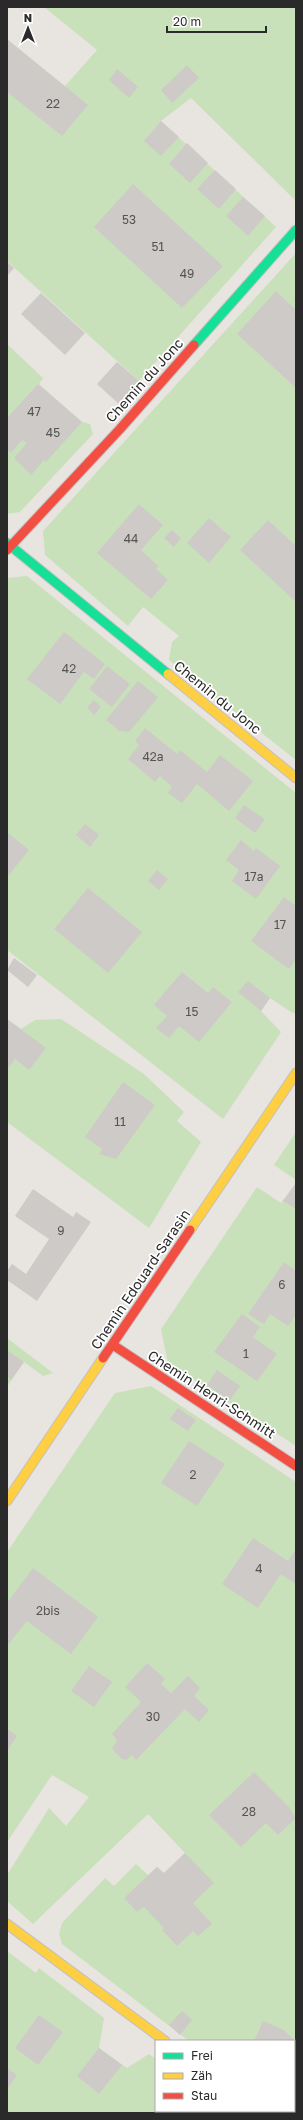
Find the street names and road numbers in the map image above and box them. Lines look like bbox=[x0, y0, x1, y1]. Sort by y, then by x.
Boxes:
street label: Chemin du Jonc bbox=[102, 334, 187, 426]
street label: Chemin du Jonc bbox=[171, 657, 265, 738]
street label: Chemin Edouard-Sarasin bbox=[87, 1206, 193, 1352]
street label: Chemin Henri-Schmitt bbox=[145, 1346, 279, 1442]

